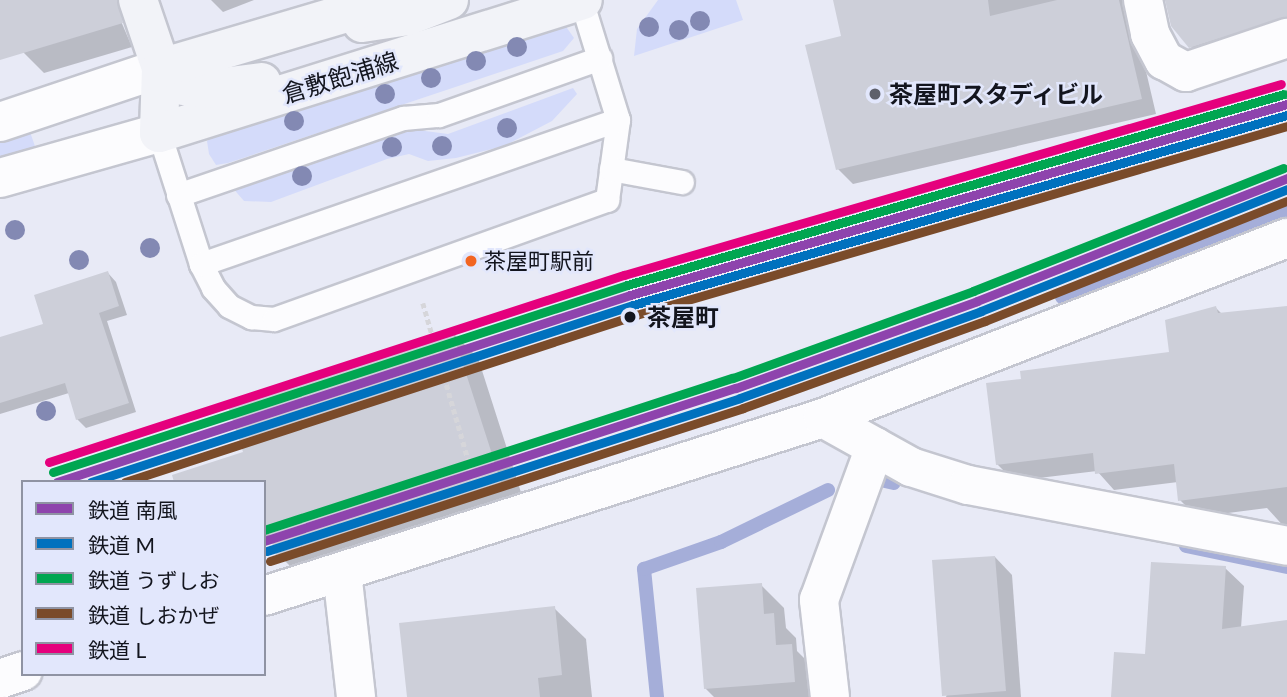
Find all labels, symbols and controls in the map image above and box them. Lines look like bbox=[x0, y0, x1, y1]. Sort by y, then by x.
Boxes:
street label: 倉敷飽浦線 bbox=[278, 46, 402, 108]
place label: 茶屋町スタディビル bbox=[889, 80, 1105, 108]
marker: 茶屋町スタディビル bbox=[867, 86, 883, 102]
place label: 茶屋町駅前 bbox=[484, 248, 594, 274]
marker: 茶屋町駅前 bbox=[464, 254, 478, 268]
place label: 茶屋町 bbox=[647, 303, 719, 331]
marker: 茶屋町 bbox=[619, 306, 641, 328]
legend bbox=[21, 480, 266, 676]
text: 鉄道 南風 bbox=[88, 497, 177, 522]
text: 鉄道 M bbox=[88, 532, 155, 557]
text: 鉄道 うずしお bbox=[88, 567, 219, 592]
text: 鉄道 しおかぜ bbox=[88, 602, 219, 627]
text: 鉄道 L bbox=[88, 637, 146, 662]

